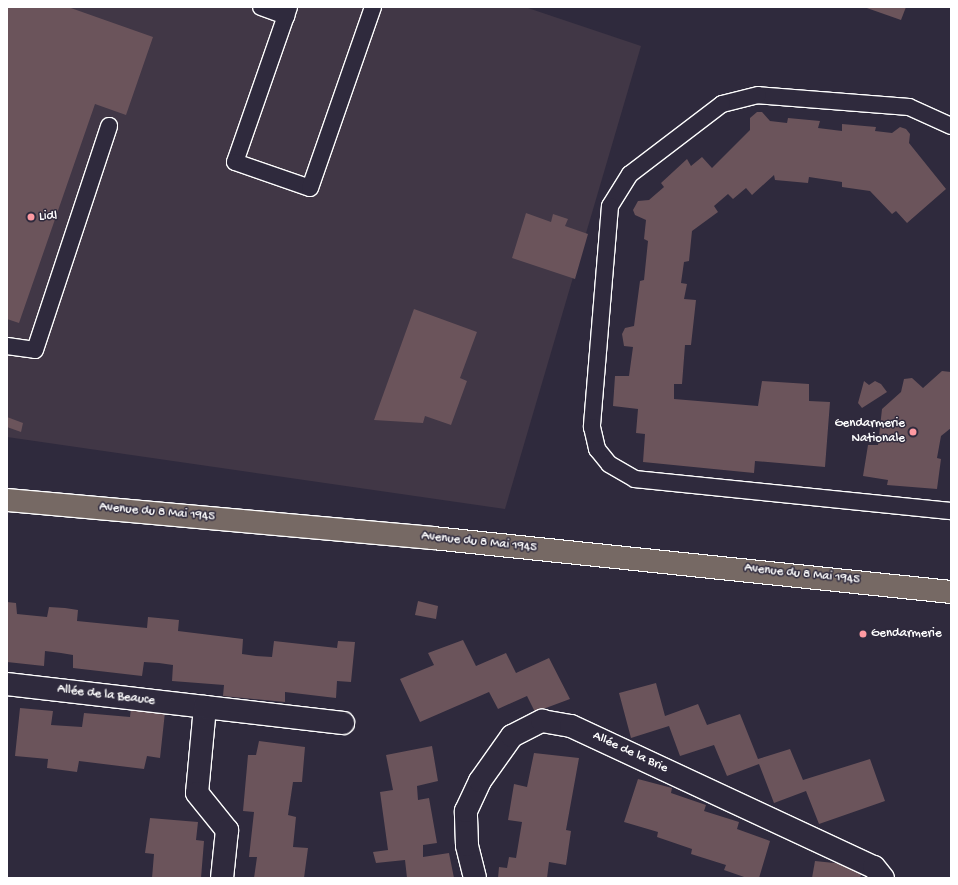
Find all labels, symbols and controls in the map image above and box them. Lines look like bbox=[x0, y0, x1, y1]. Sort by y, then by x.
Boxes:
place label: Lidl bbox=[39, 209, 57, 225]
marker: Lidl bbox=[26, 212, 36, 222]
place label: Gendarmerie Nationale bbox=[834, 417, 905, 448]
marker: Gendarmerie Nationale bbox=[908, 427, 918, 437]
street label: Avenue du 8 Mai 1945 bbox=[99, 500, 215, 526]
street label: Avenue du 8 Mai 1945 bbox=[420, 529, 538, 557]
street label: Avenue du 8 Mai 1945 bbox=[743, 561, 861, 589]
place label: Gendarmerie bbox=[871, 626, 942, 642]
marker: Gendarmerie bbox=[858, 629, 868, 639]
street label: Allée de la Beauce bbox=[56, 682, 156, 710]
street label: Allée de la Brie bbox=[590, 729, 670, 777]

